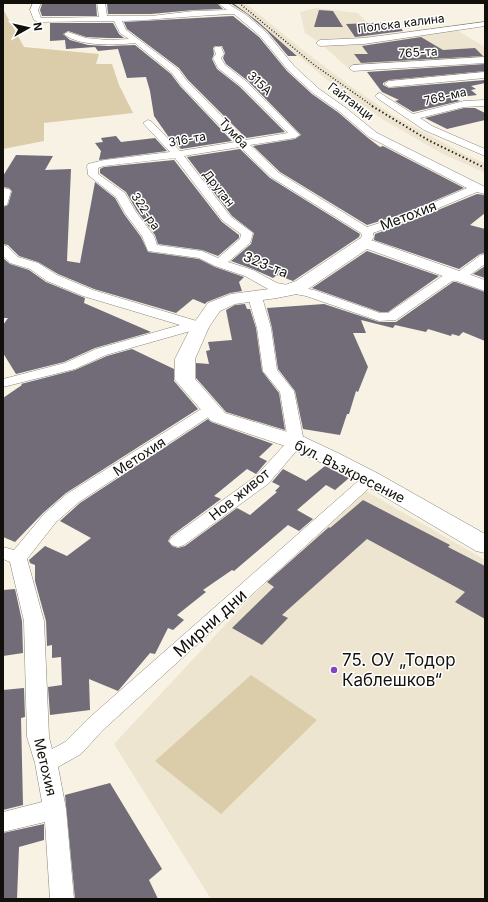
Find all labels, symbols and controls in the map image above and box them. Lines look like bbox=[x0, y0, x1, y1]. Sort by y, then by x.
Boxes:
north arrow bbox=[8, 8, 48, 48]
street label: Полска калина bbox=[357, 10, 445, 36]
text: N bbox=[30, 21, 45, 32]
street label: 765-та bbox=[398, 43, 438, 61]
street label: 315А bbox=[245, 68, 275, 98]
street label: Гайтанци bbox=[325, 79, 377, 123]
street label: 768-ма bbox=[422, 84, 468, 108]
street label: Тумба bbox=[216, 114, 252, 152]
street label: 316-та bbox=[167, 128, 207, 150]
street label: Друган bbox=[200, 167, 238, 209]
street label: 322-ра bbox=[128, 189, 164, 233]
street label: Метохия bbox=[377, 197, 439, 233]
street label: 323-та bbox=[241, 247, 291, 281]
street label: Метохия bbox=[110, 433, 168, 479]
street label: бул. Възкресение bbox=[292, 436, 408, 506]
street label: Нов живот bbox=[205, 464, 273, 524]
street label: Мирни дни bbox=[169, 585, 251, 661]
place label: 75. ОУ „Тодор Каблешков“ bbox=[342, 650, 456, 690]
marker: 75. ОУ „Тодор Каблешков“ bbox=[329, 665, 339, 675]
street label: Метохия bbox=[31, 736, 61, 798]

